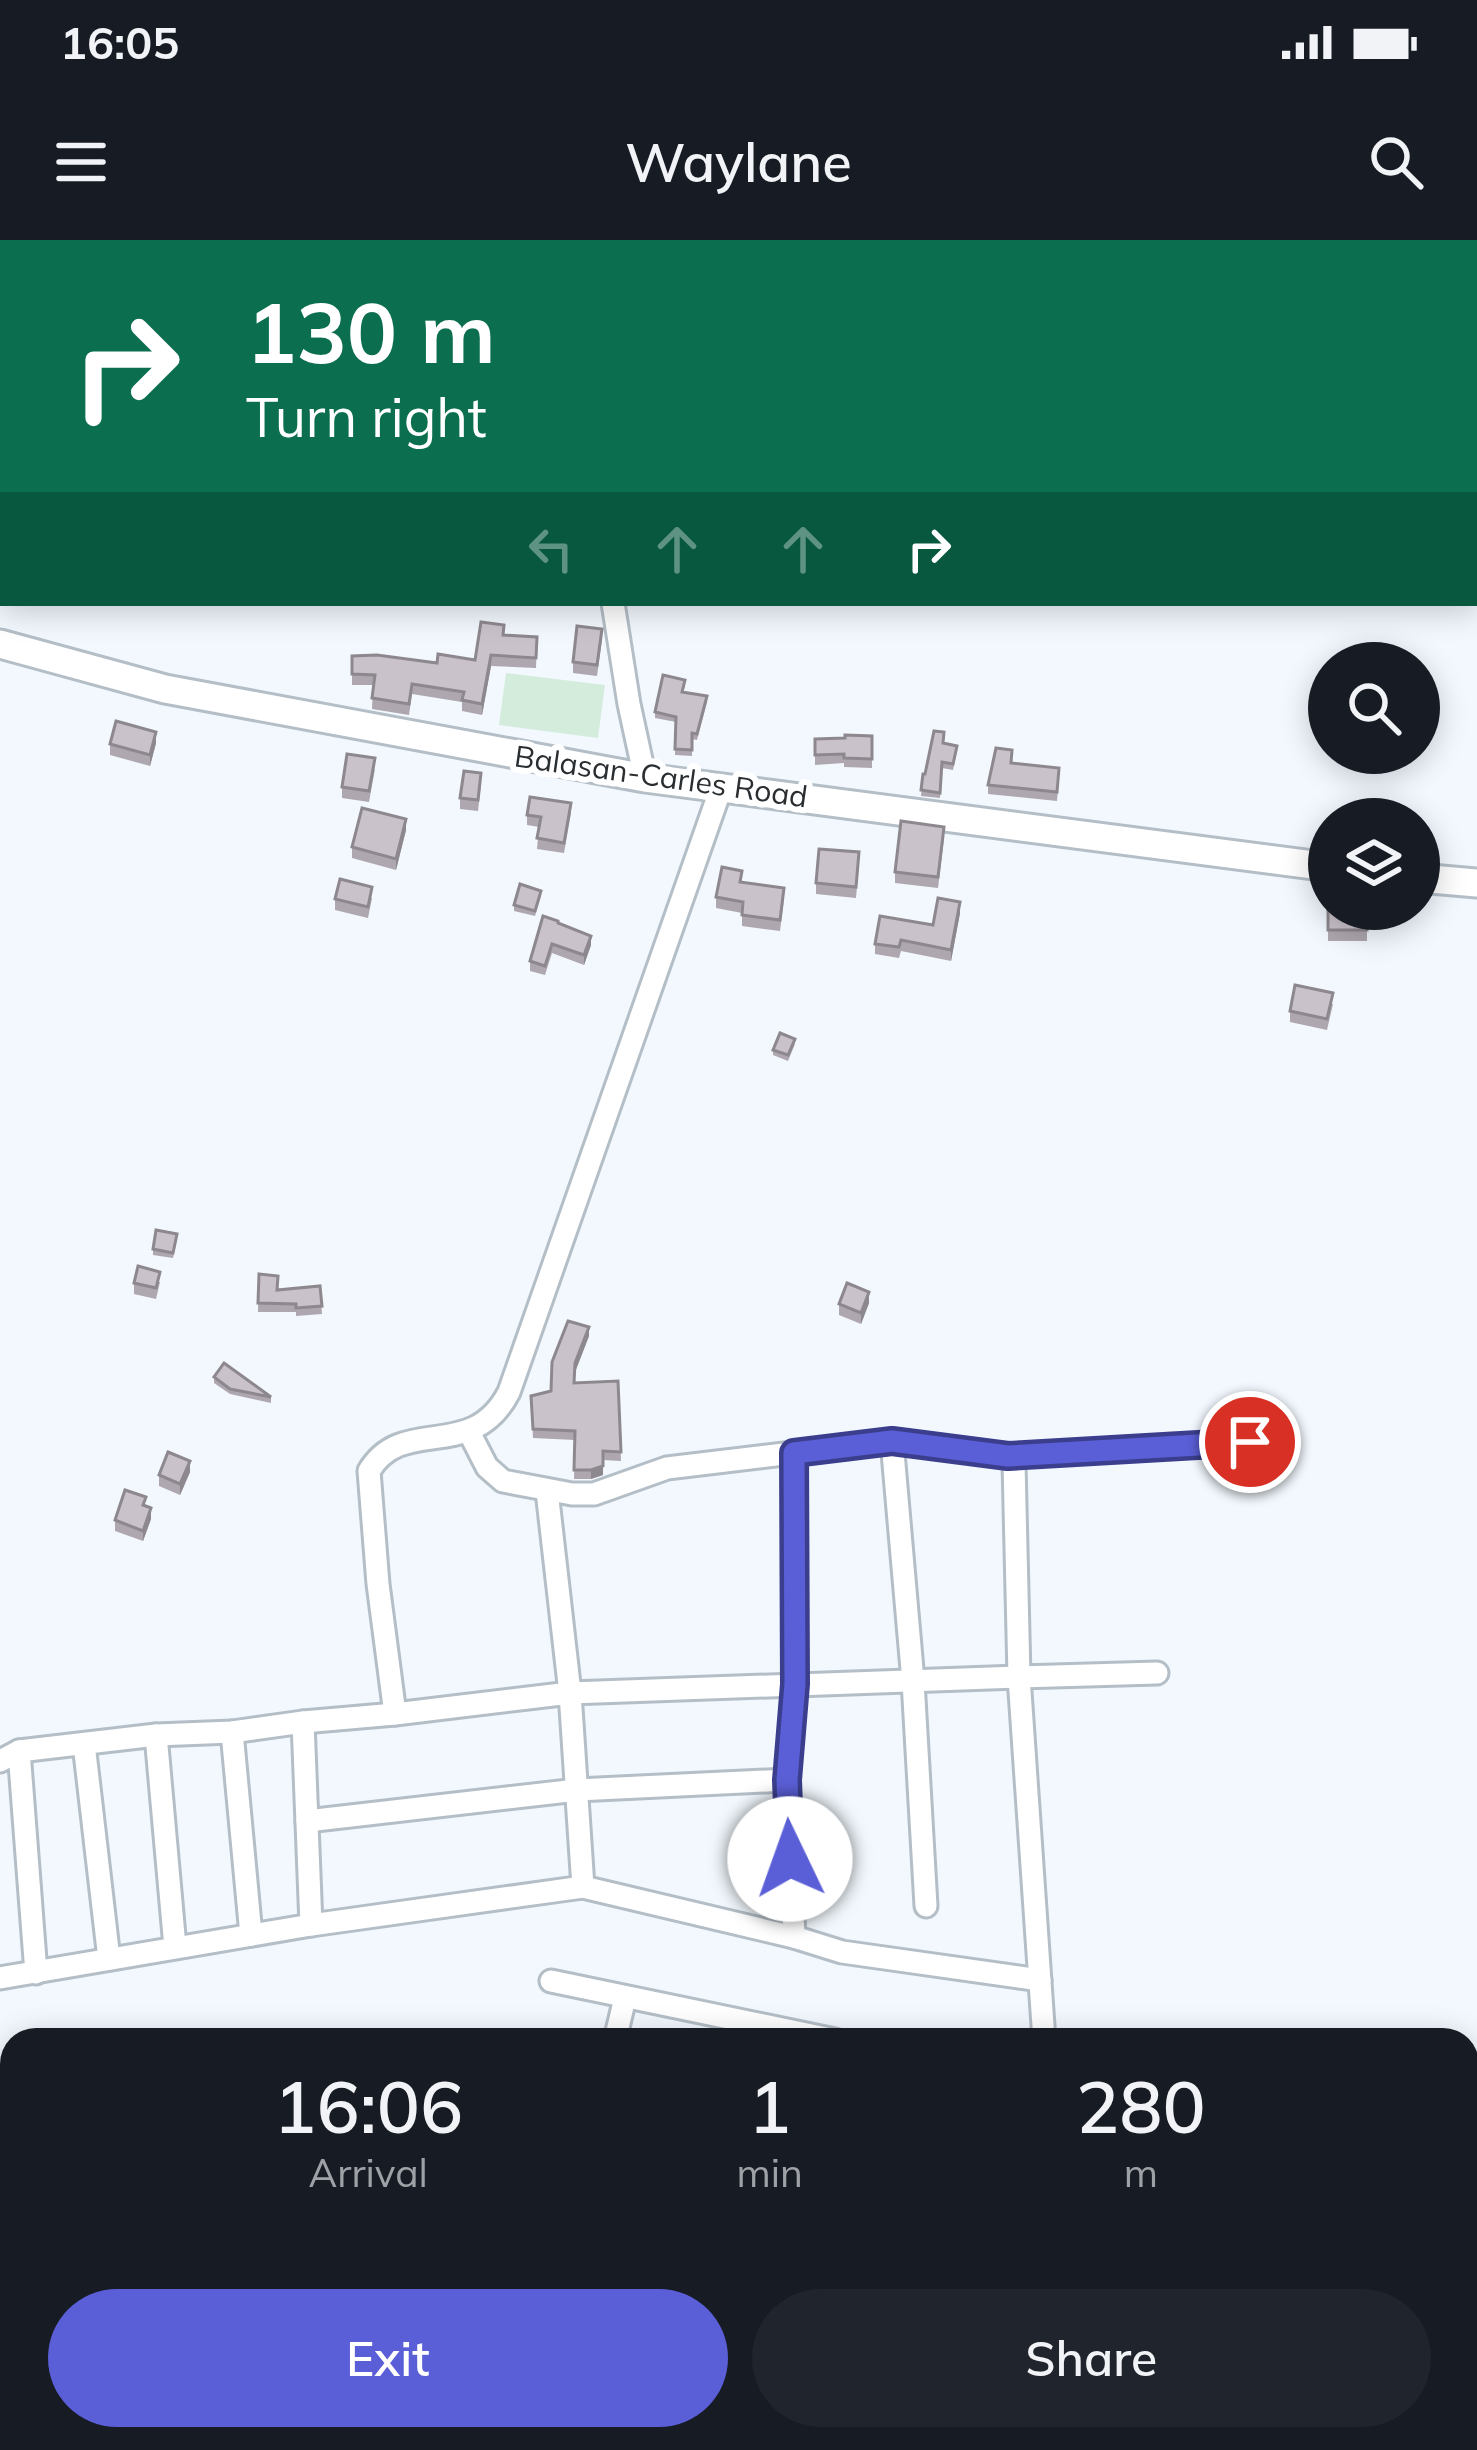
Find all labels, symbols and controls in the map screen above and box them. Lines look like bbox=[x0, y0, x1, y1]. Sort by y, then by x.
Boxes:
text: 16:05 bbox=[60, 14, 179, 70]
text: Waylane bbox=[625, 128, 852, 196]
icon: menu bbox=[48, 129, 114, 195]
icon: search bbox=[1363, 129, 1429, 195]
text: 130 m bbox=[246, 279, 496, 384]
icon: right bbox=[48, 288, 204, 444]
text: Turn right bbox=[246, 383, 487, 451]
icon: left bbox=[518, 516, 584, 582]
icon: ahead bbox=[644, 516, 710, 582]
icon: ahead bbox=[770, 516, 836, 582]
icon: right bbox=[896, 516, 962, 582]
map controls bbox=[1308, 642, 1440, 930]
button: search bbox=[1308, 642, 1440, 774]
street label: Balasan-Carles Road bbox=[512, 737, 810, 815]
button: layers bbox=[1308, 798, 1440, 930]
pin bbox=[1199, 1391, 1301, 1493]
icon: arrive bbox=[1217, 1409, 1283, 1475]
position arrow bbox=[727, 1796, 853, 1922]
text: 16:06 bbox=[273, 2061, 463, 2151]
text: 1 bbox=[748, 2061, 791, 2151]
text: 280 bbox=[1076, 2061, 1206, 2151]
text: Arrival bbox=[309, 2148, 428, 2197]
text: min bbox=[736, 2148, 803, 2197]
text: m bbox=[1124, 2148, 1158, 2197]
button: Exit bbox=[48, 2289, 728, 2427]
button: Share bbox=[752, 2289, 1431, 2427]

